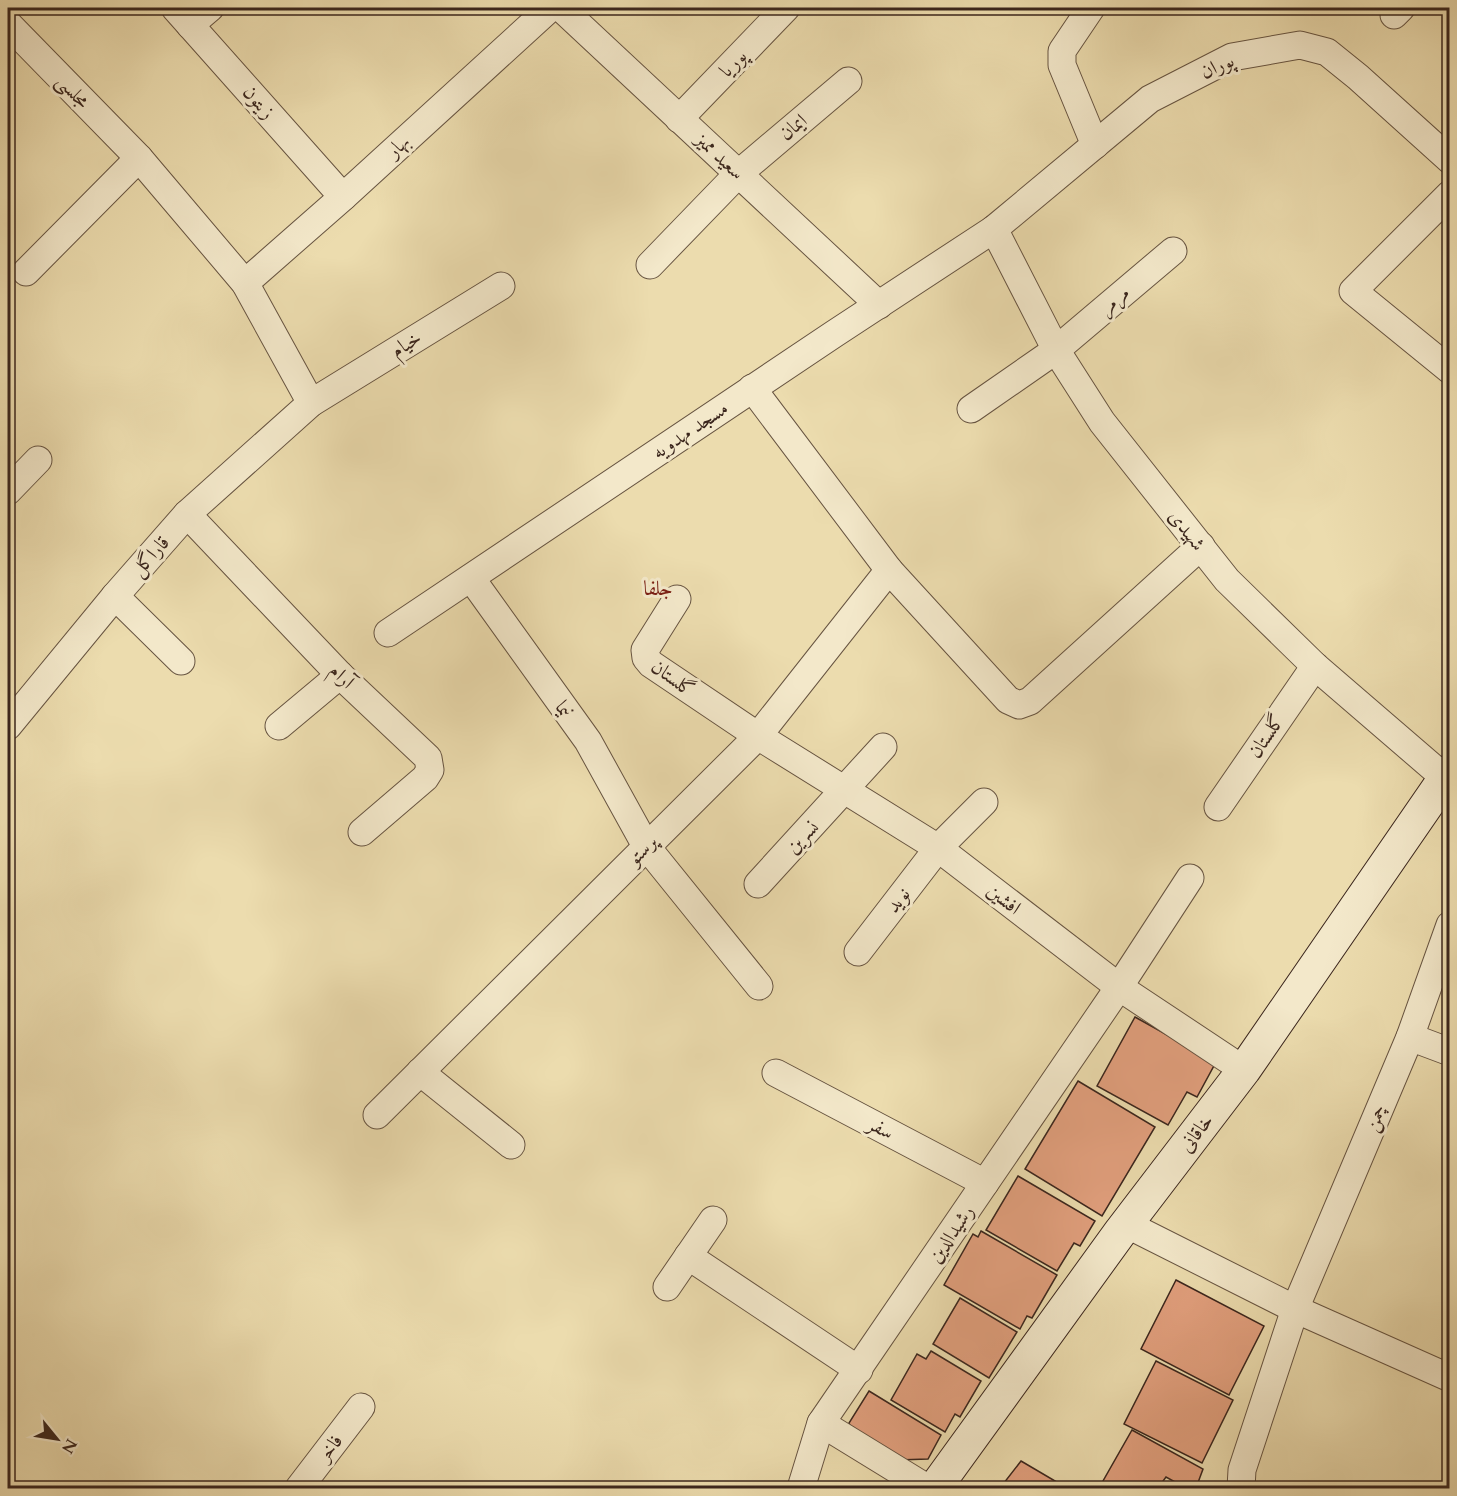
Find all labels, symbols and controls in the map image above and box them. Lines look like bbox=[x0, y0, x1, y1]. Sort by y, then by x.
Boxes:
street label: پوریا bbox=[713, 42, 755, 84]
street label: پوران bbox=[1196, 46, 1240, 86]
street label: مجلسی bbox=[49, 68, 96, 115]
street label: زیتون bbox=[237, 79, 281, 125]
street label: ایمان bbox=[773, 107, 813, 147]
street label: سعید ممیز bbox=[688, 125, 751, 186]
street label: بهار bbox=[379, 128, 416, 165]
street label: مرمر bbox=[1093, 279, 1135, 321]
street label: خیام bbox=[385, 324, 429, 367]
street label: مسجد مهدویه bbox=[647, 395, 733, 465]
street label: شهیدی bbox=[1162, 504, 1212, 556]
street label: قاراگل bbox=[124, 530, 176, 582]
district label: جلفا bbox=[643, 574, 673, 603]
street label: گلستان bbox=[646, 653, 700, 703]
street label: آرام bbox=[321, 657, 363, 699]
street label: نیما bbox=[549, 695, 580, 724]
street label: گلستان bbox=[1241, 709, 1291, 763]
street label: نسرین bbox=[779, 814, 825, 860]
street label: پرستو bbox=[619, 827, 665, 873]
street label: افشین bbox=[981, 877, 1027, 921]
street label: نوید bbox=[880, 882, 917, 918]
street label: چمن bbox=[1357, 1100, 1393, 1136]
street label: خاقانی bbox=[1173, 1108, 1219, 1158]
street label: سفر bbox=[862, 1109, 899, 1146]
street label: رشیدالدین bbox=[922, 1200, 980, 1268]
north arrow bbox=[27, 1409, 87, 1469]
street label: فاخر bbox=[310, 1429, 349, 1469]
text: N bbox=[56, 1434, 82, 1458]

